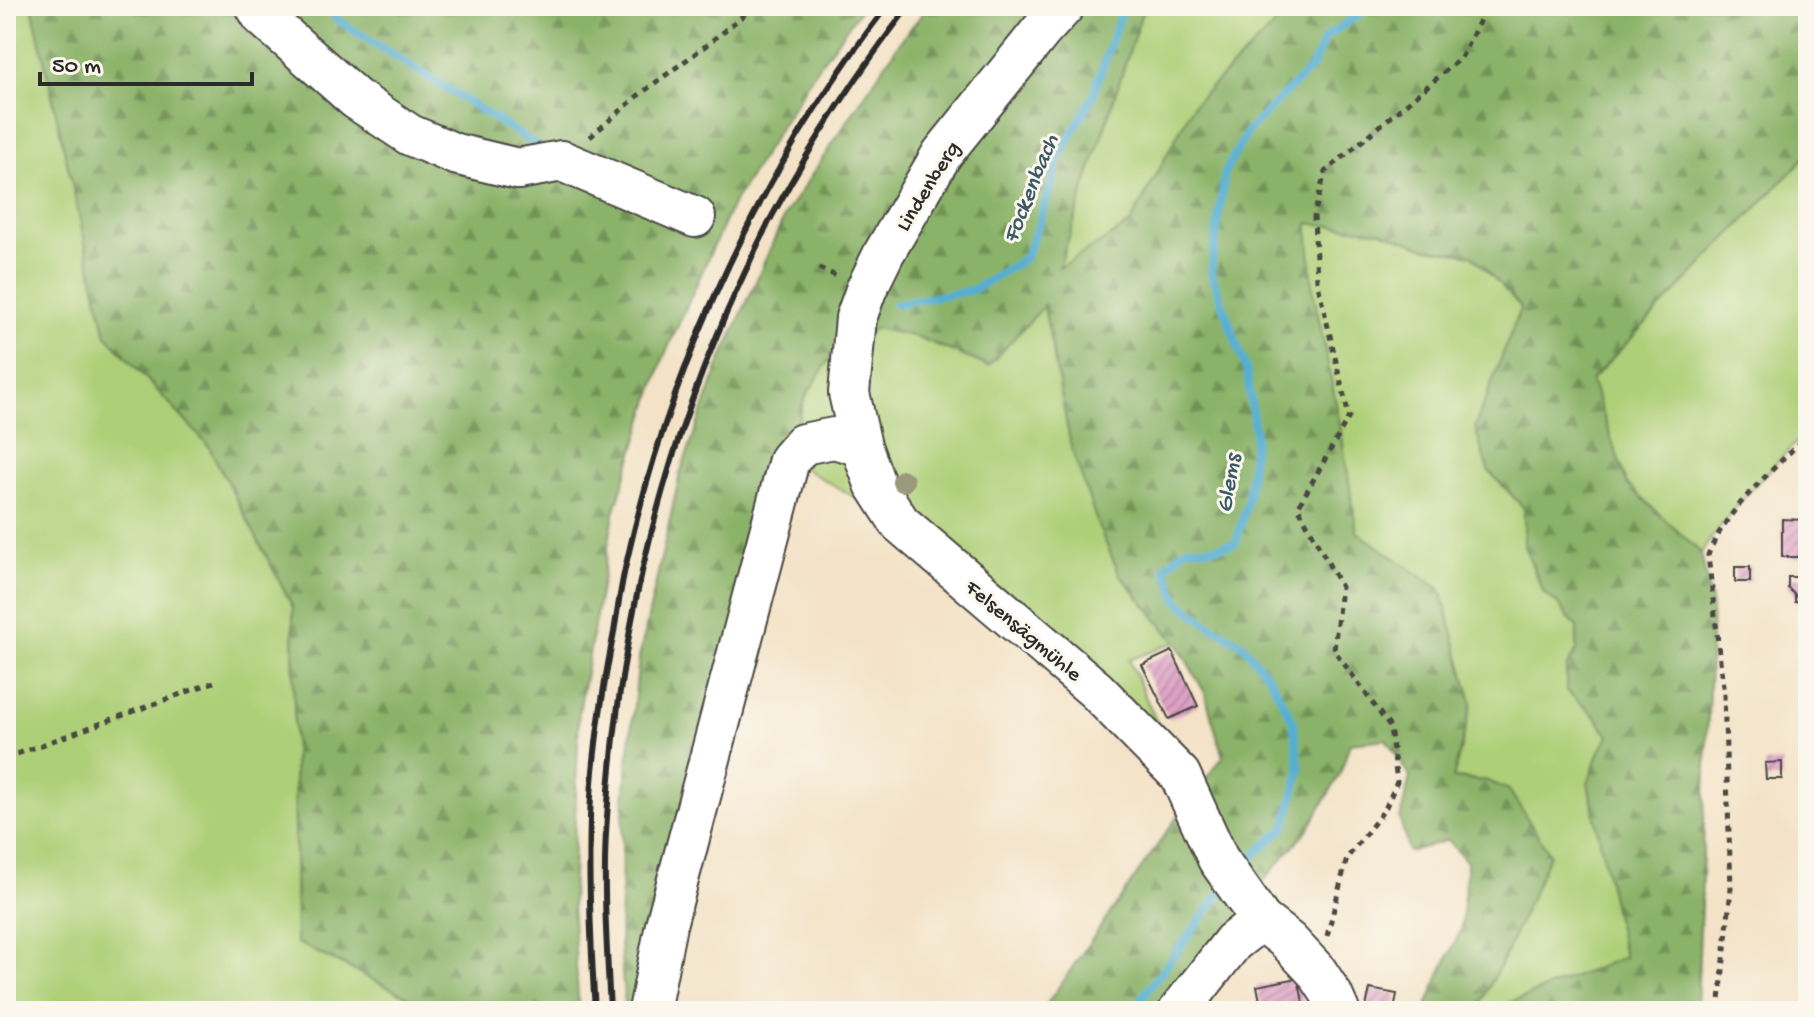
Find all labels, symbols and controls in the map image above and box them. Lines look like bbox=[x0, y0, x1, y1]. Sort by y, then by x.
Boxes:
scale bar bbox=[40, 36, 252, 86]
text: 50 m bbox=[52, 53, 101, 82]
water label: Fockenbach bbox=[997, 130, 1068, 248]
street label: Lindenberg bbox=[892, 137, 967, 237]
water label: Glems bbox=[1212, 450, 1250, 515]
street label: Felsensägmühle bbox=[958, 575, 1086, 689]

